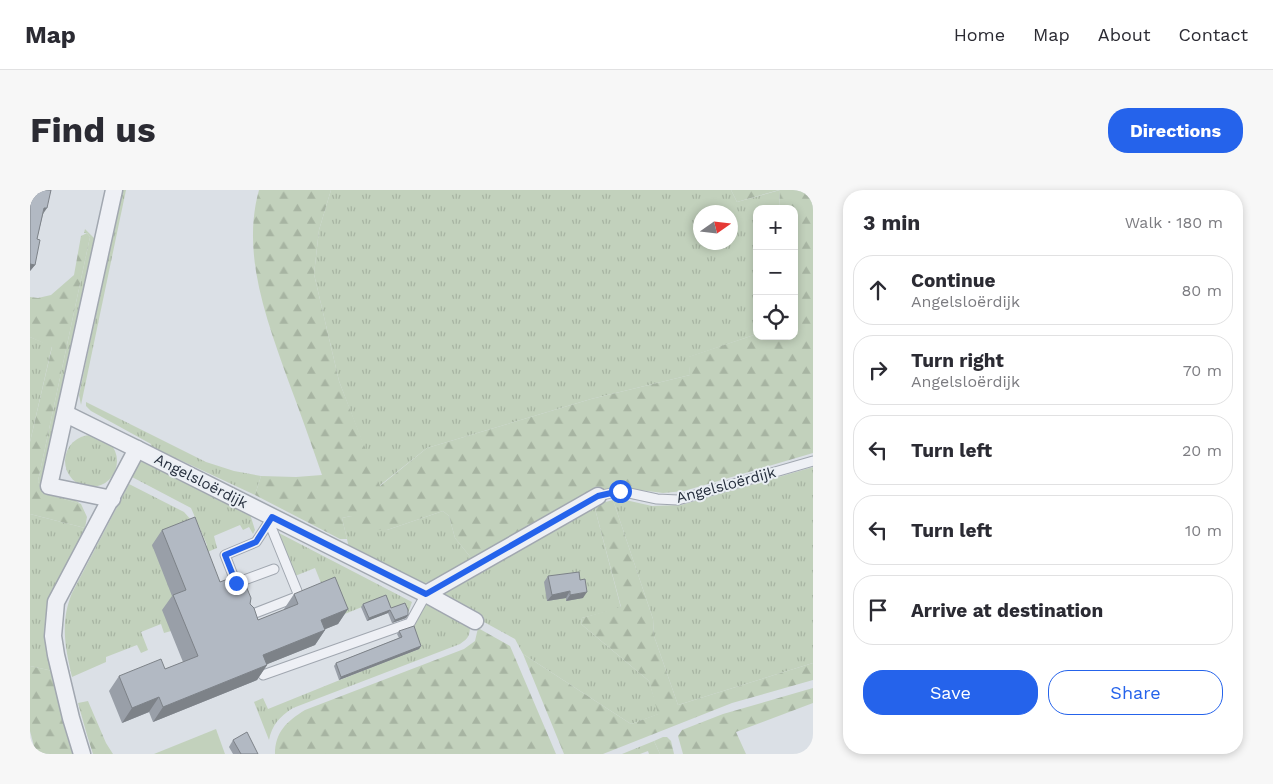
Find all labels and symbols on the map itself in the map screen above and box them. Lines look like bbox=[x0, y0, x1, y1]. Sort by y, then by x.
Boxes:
north arrow bbox=[693, 205, 738, 250]
street label: Angelsloërdijk bbox=[151, 450, 251, 512]
street label: Angelsloërdijk bbox=[674, 463, 778, 507]
route start bbox=[609, 480, 632, 503]
route end bbox=[225, 572, 248, 595]

